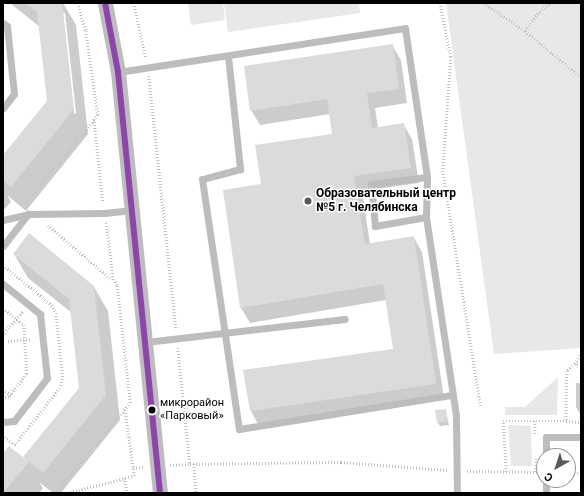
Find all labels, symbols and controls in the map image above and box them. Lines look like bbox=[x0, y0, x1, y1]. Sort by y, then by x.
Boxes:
place label: Образовательный центр №5 г. Челябинска bbox=[316, 187, 456, 215]
marker: Образовательный центр №5 г. Челябинска bbox=[303, 196, 313, 206]
place label: микрорайон «Парковый» bbox=[160, 397, 224, 423]
marker: микрорайон «Парковый» bbox=[147, 405, 157, 415]
north arrow bbox=[536, 448, 576, 488]
text: С bbox=[542, 470, 556, 484]

